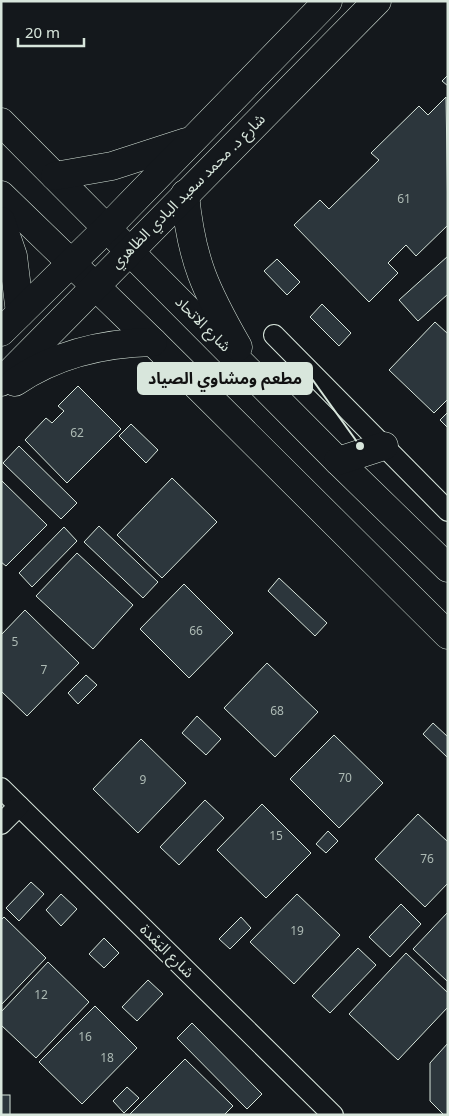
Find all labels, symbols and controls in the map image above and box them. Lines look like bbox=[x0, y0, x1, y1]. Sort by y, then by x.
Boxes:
scale bar bbox=[18, 15, 84, 47]
text: 20 m bbox=[25, 22, 60, 42]
street label: شارع د. محمد سعيد البادي الظاهري bbox=[106, 108, 271, 274]
house number: 61 bbox=[397, 190, 411, 207]
street label: شارع الاتحاد bbox=[169, 291, 236, 358]
callout: مطعم ومشاوي الصياد bbox=[138, 363, 312, 394]
text: مطعم ومشاوي الصياد bbox=[148, 367, 302, 392]
house number: 62 bbox=[70, 424, 84, 441]
house number: 66 bbox=[189, 622, 203, 639]
house number: 5 bbox=[12, 633, 19, 650]
house number: 7 bbox=[41, 661, 48, 678]
house number: 68 bbox=[270, 702, 284, 719]
house number: 70 bbox=[338, 769, 352, 786]
house number: 9 bbox=[140, 771, 147, 788]
house number: 15 bbox=[269, 827, 283, 844]
house number: 76 bbox=[420, 850, 434, 867]
street label: شارع اليَمْدة bbox=[134, 919, 199, 984]
house number: 19 bbox=[290, 922, 304, 939]
house number: 12 bbox=[34, 986, 48, 1003]
house number: 16 bbox=[78, 1028, 92, 1045]
house number: 18 bbox=[100, 1049, 114, 1066]

